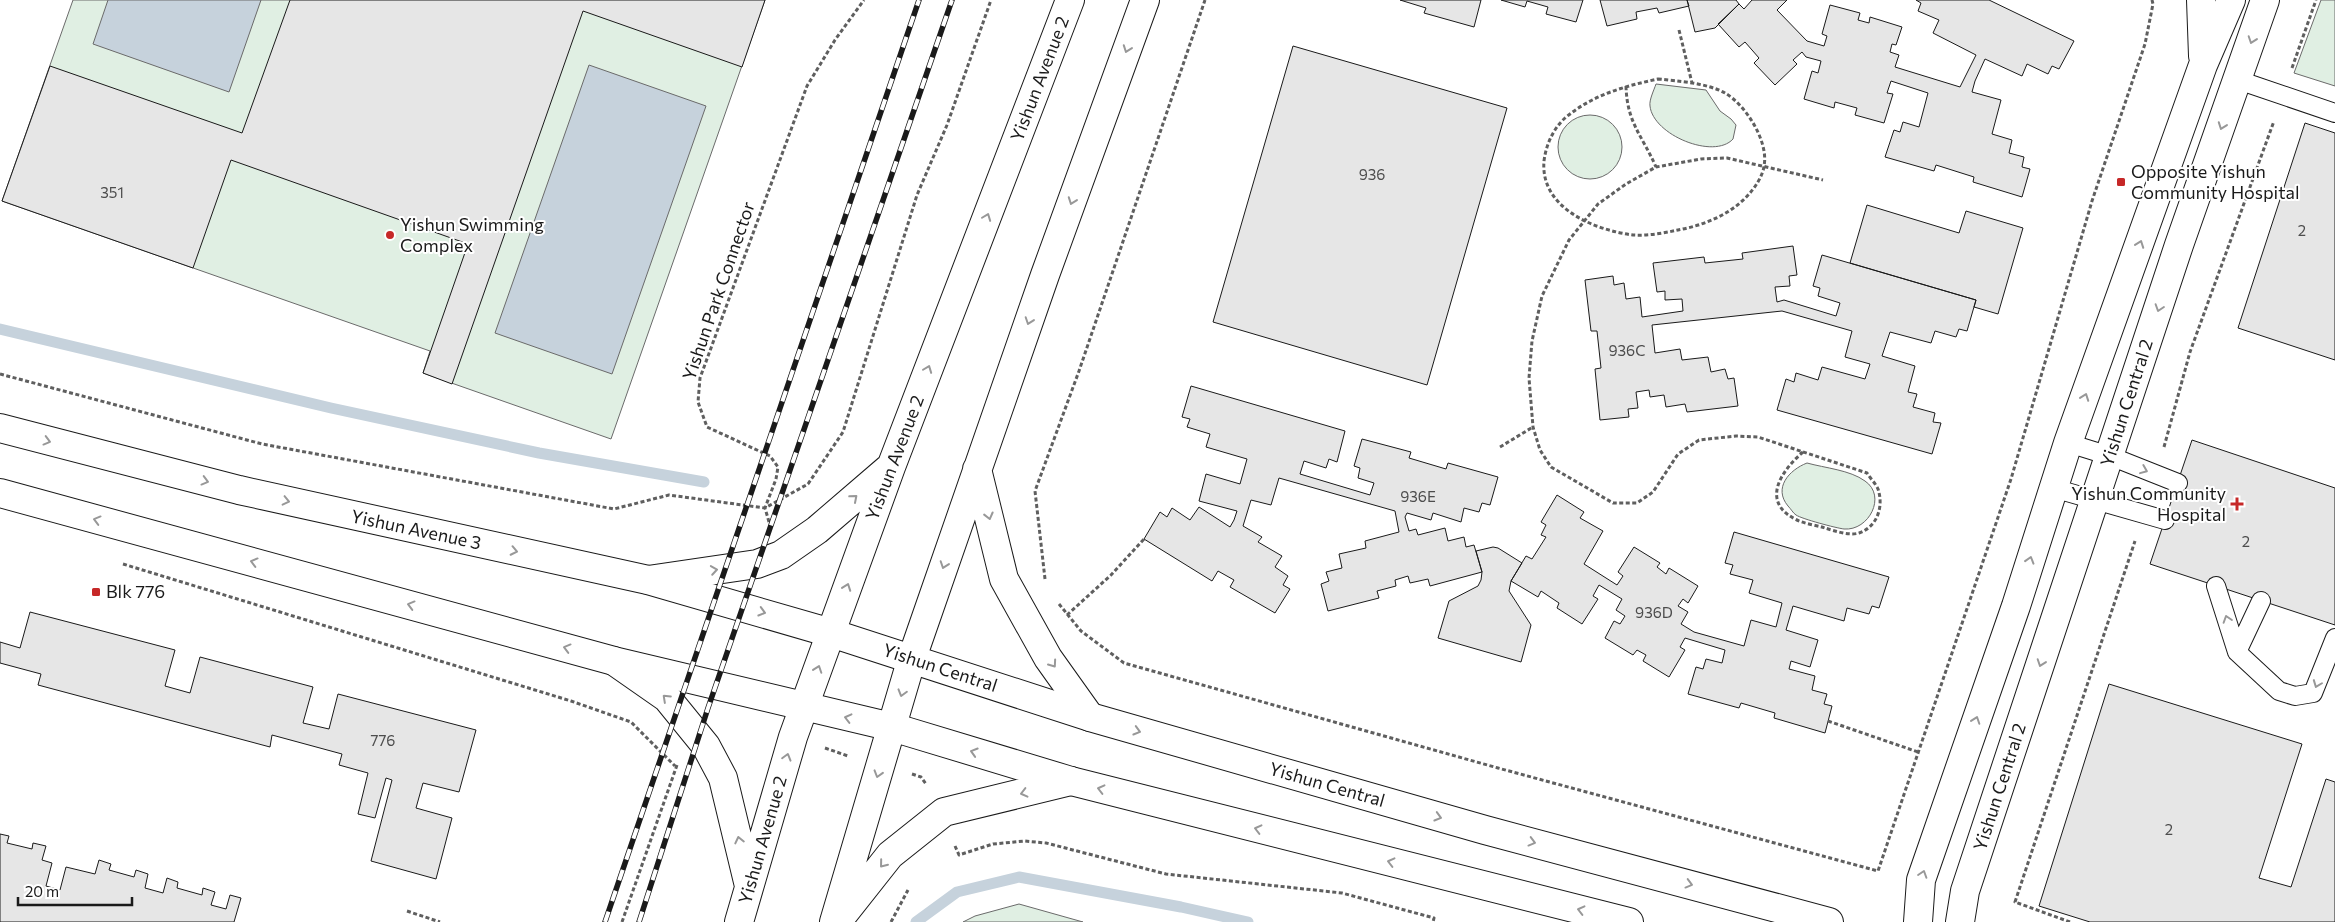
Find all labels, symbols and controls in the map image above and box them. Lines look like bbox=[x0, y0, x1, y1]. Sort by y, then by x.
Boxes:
street label: Yishun Avenue 2 bbox=[1005, 13, 1073, 144]
one-way arrow bbox=[2248, 35, 2258, 44]
one-way arrow bbox=[1123, 44, 1133, 52]
one-way arrow bbox=[2218, 121, 2228, 130]
place label: Opposite Yishun Community Hospital bbox=[2131, 160, 2300, 203]
house number: 936 bbox=[1359, 165, 1385, 183]
marker: Opposite Yishun Community Hospital bbox=[2115, 176, 2127, 188]
house number: 351 bbox=[100, 183, 124, 201]
one-way arrow bbox=[1068, 197, 1078, 205]
street label: Yishun Park Connector bbox=[677, 199, 759, 383]
place label: Yishun Swimming Complex bbox=[400, 213, 544, 256]
one-way arrow bbox=[981, 213, 991, 222]
house number: 2 bbox=[2298, 221, 2306, 239]
marker: Yishun Swimming Complex bbox=[384, 229, 396, 241]
one-way arrow bbox=[2134, 240, 2144, 249]
one-way arrow bbox=[2154, 304, 2164, 312]
one-way arrow bbox=[1025, 316, 1035, 325]
street label: Yishun Central 2 bbox=[2095, 336, 2157, 469]
house number: 936C bbox=[1608, 341, 1646, 359]
one-way arrow bbox=[922, 365, 933, 374]
street label: Yishun Avenue 2 bbox=[860, 392, 928, 523]
one-way arrow bbox=[2079, 393, 2089, 402]
one-way arrow bbox=[43, 435, 51, 445]
one-way arrow bbox=[2139, 463, 2148, 474]
one-way arrow bbox=[200, 476, 208, 486]
place label: Yishun Community Hospital bbox=[2071, 482, 2226, 525]
house number: 936E bbox=[1400, 487, 1436, 505]
one-way arrow bbox=[282, 495, 291, 506]
one-way arrow bbox=[849, 495, 858, 504]
marker: Yishun Community Hospital bbox=[2230, 497, 2244, 511]
street label: Yishun Avenue 3 bbox=[349, 504, 483, 554]
one-way arrow bbox=[983, 512, 994, 521]
one-way arrow bbox=[93, 515, 101, 526]
house number: 2 bbox=[2242, 532, 2250, 550]
one-way arrow bbox=[510, 546, 518, 556]
one-way arrow bbox=[2025, 556, 2035, 564]
one-way arrow bbox=[250, 558, 258, 568]
one-way arrow bbox=[940, 560, 950, 568]
one-way arrow bbox=[709, 566, 718, 576]
place label: Blk 776 bbox=[106, 580, 165, 602]
one-way arrow bbox=[841, 583, 851, 591]
marker: Blk 776 bbox=[90, 586, 102, 598]
one-way arrow bbox=[406, 600, 415, 611]
house number: 936D bbox=[1635, 603, 1673, 621]
one-way arrow bbox=[758, 607, 766, 617]
one-way arrow bbox=[2222, 615, 2232, 623]
street label: Yishun Central bbox=[880, 638, 1000, 696]
one-way arrow bbox=[563, 643, 572, 654]
one-way arrow bbox=[1047, 658, 1056, 668]
one-way arrow bbox=[2037, 658, 2047, 666]
one-way arrow bbox=[812, 666, 822, 674]
one-way arrow bbox=[2313, 679, 2323, 687]
one-way arrow bbox=[898, 688, 908, 696]
one-way arrow bbox=[662, 695, 671, 704]
one-way arrow bbox=[844, 713, 853, 724]
one-way arrow bbox=[1971, 716, 1981, 725]
street label: Yishun Central 2 bbox=[1968, 720, 2030, 853]
one-way arrow bbox=[1133, 725, 1141, 735]
house number: 776 bbox=[371, 731, 395, 749]
one-way arrow bbox=[971, 748, 979, 758]
one-way arrow bbox=[782, 753, 792, 761]
street label: Yishun Central bbox=[1267, 757, 1388, 811]
one-way arrow bbox=[873, 769, 883, 777]
street label: Yishun Avenue 2 bbox=[733, 773, 791, 906]
one-way arrow bbox=[1096, 784, 1105, 795]
one-way arrow bbox=[1020, 787, 1029, 798]
one-way arrow bbox=[1433, 811, 1441, 821]
house number: 2 bbox=[2165, 820, 2173, 838]
one-way arrow bbox=[1254, 824, 1263, 835]
one-way arrow bbox=[734, 836, 745, 845]
one-way arrow bbox=[1527, 837, 1535, 847]
one-way arrow bbox=[1386, 857, 1395, 868]
one-way arrow bbox=[881, 858, 889, 867]
one-way arrow bbox=[1918, 870, 1928, 878]
scale bar bbox=[18, 874, 131, 906]
one-way arrow bbox=[1684, 879, 1692, 889]
text: 20 m bbox=[25, 882, 59, 900]
one-way arrow bbox=[1577, 905, 1586, 916]

